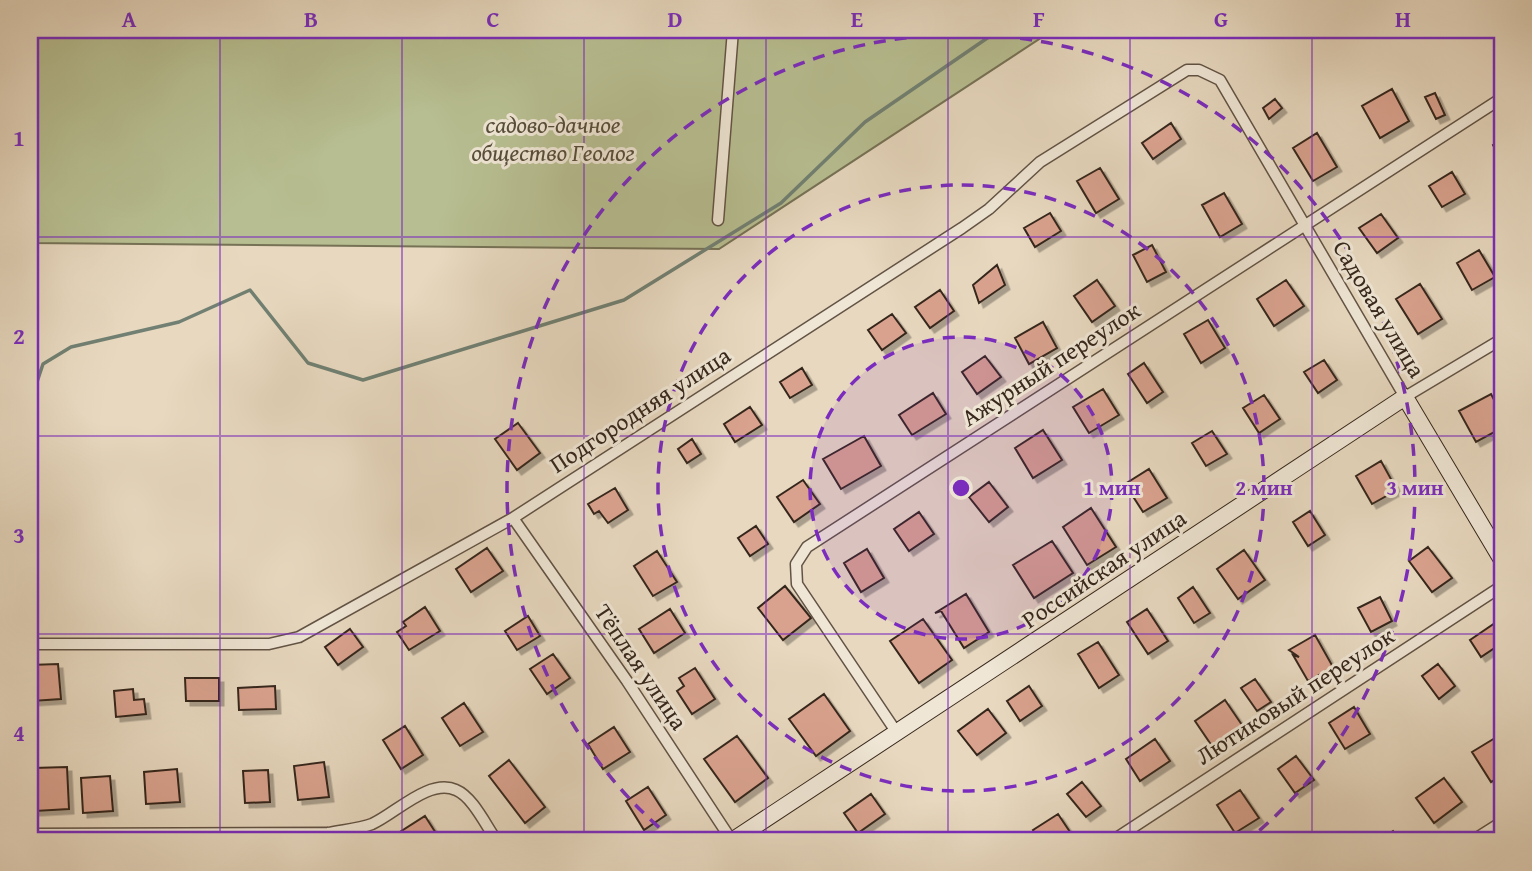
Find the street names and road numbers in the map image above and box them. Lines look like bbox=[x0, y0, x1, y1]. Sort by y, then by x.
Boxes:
street label: Садовая улица bbox=[1324, 233, 1435, 385]
street label: Ажурный переулок bbox=[954, 292, 1147, 435]
street label: Подгородняя улица bbox=[542, 337, 738, 481]
street label: Российская улица bbox=[1014, 500, 1193, 637]
street label: Тёплая улица bbox=[586, 597, 697, 737]
street label: Лютиковый переулок bbox=[1189, 618, 1401, 773]

